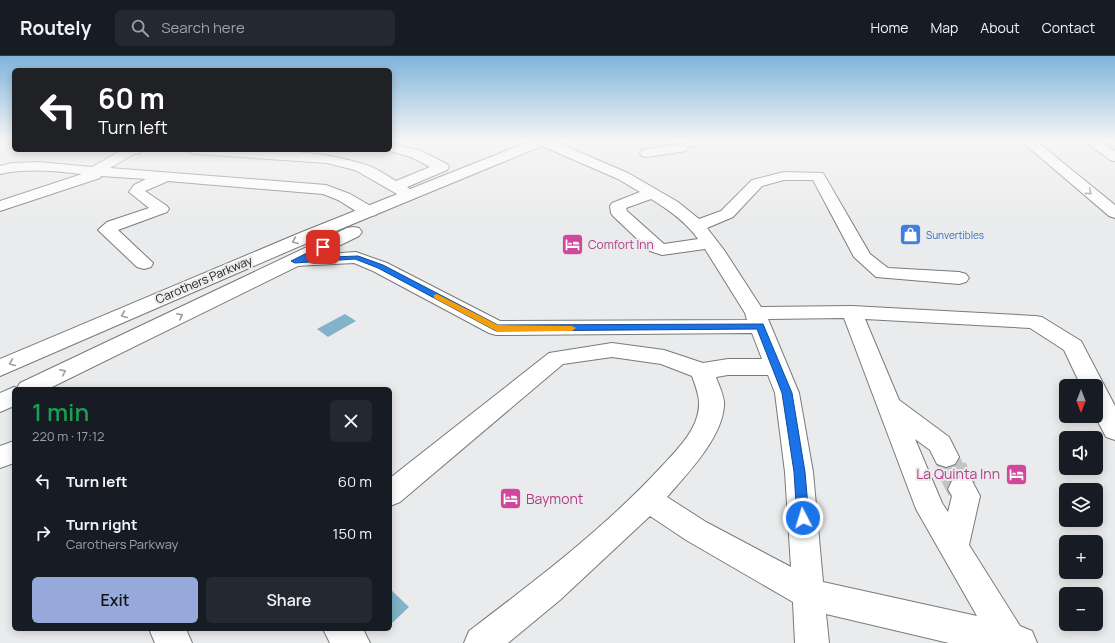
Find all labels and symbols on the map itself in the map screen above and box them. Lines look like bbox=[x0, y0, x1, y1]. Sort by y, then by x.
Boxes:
one-way arrow bbox=[1085, 187, 1092, 194]
shop icon: Sunvertibles bbox=[898, 222, 924, 248]
place label: Sunvertibles bbox=[926, 228, 984, 242]
pin bbox=[306, 230, 340, 264]
hotel icon: Comfort Inn bbox=[559, 232, 585, 258]
place label: Comfort Inn bbox=[588, 236, 654, 253]
one-way arrow bbox=[292, 237, 299, 245]
street label: Carothers Parkway bbox=[153, 251, 255, 308]
one-way arrow bbox=[121, 310, 128, 318]
one-way arrow bbox=[176, 313, 184, 321]
one-way arrow bbox=[8, 358, 16, 366]
one-way arrow bbox=[59, 369, 67, 377]
north arrow bbox=[1059, 379, 1103, 423]
hotel icon: La Quinta Inn bbox=[1003, 461, 1029, 487]
place label: La Quinta Inn bbox=[916, 464, 1000, 483]
hotel icon: Baymont bbox=[498, 486, 524, 512]
place label: Baymont bbox=[526, 489, 584, 508]
position arrow bbox=[782, 497, 824, 539]

